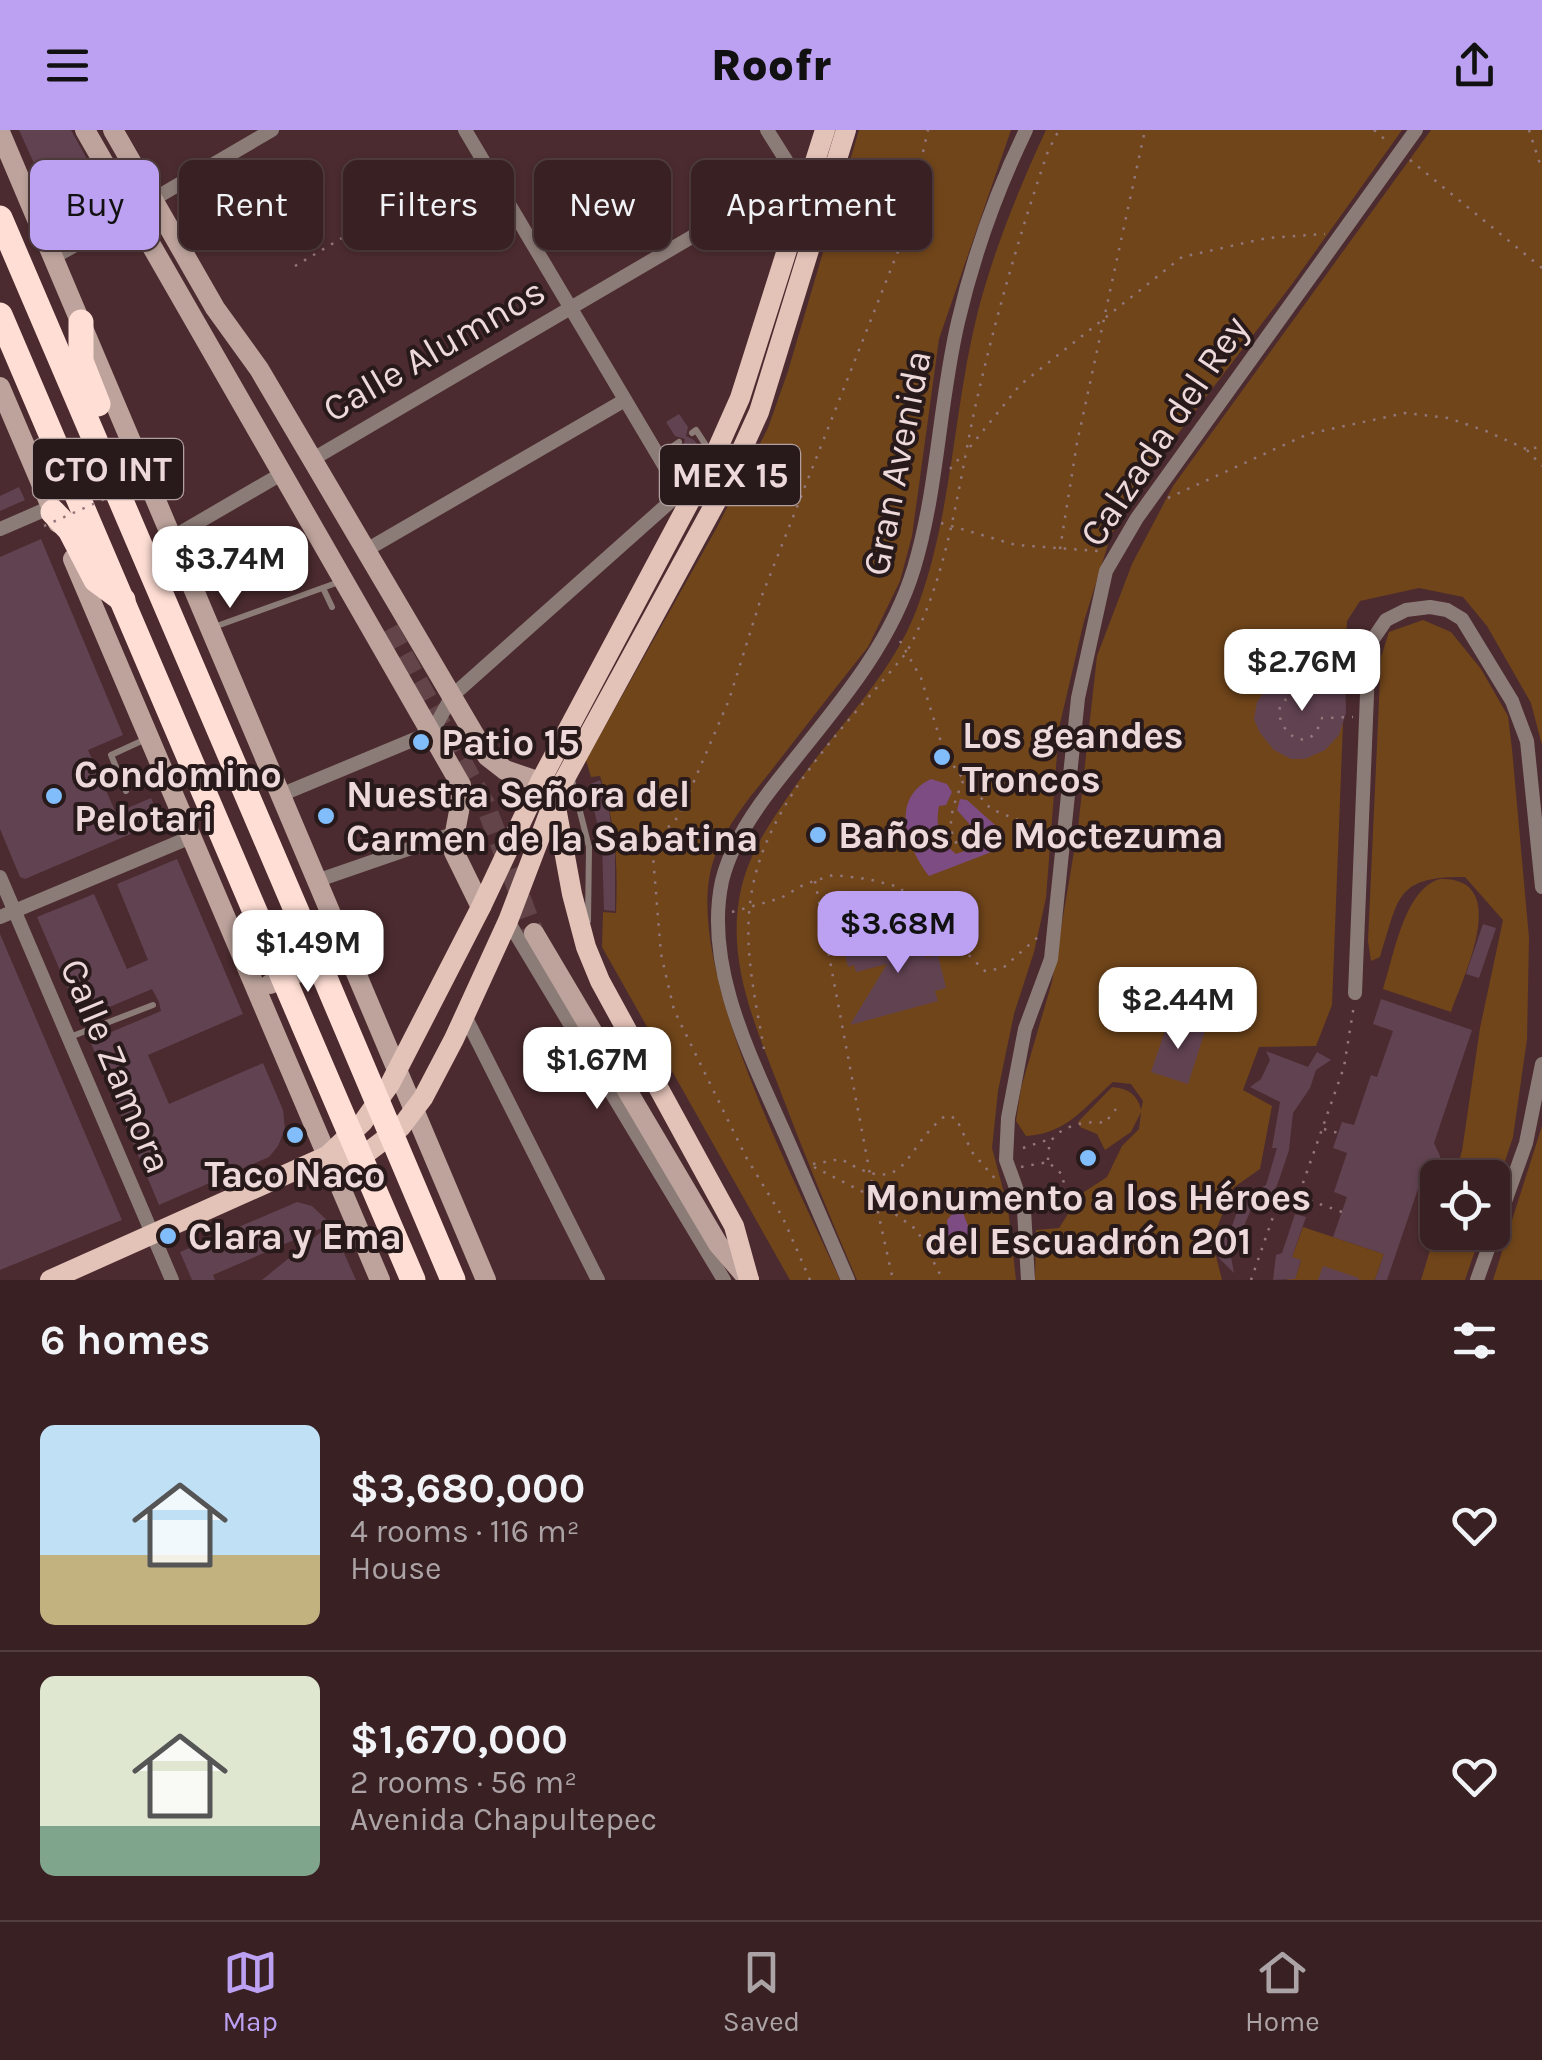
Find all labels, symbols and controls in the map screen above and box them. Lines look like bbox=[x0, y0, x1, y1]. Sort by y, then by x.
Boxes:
icon: menu bbox=[40, 38, 95, 93]
icon: share bbox=[1447, 38, 1502, 93]
text: Roofr bbox=[711, 39, 831, 91]
chip: Buy bbox=[30, 160, 159, 250]
chip: Rent bbox=[179, 160, 323, 250]
chip: Filters bbox=[343, 160, 514, 250]
chip: New bbox=[534, 160, 671, 250]
chip: Apartment bbox=[691, 160, 932, 250]
street label: Calle Alumnos bbox=[315, 268, 553, 432]
street label: Calzada del Rey bbox=[1070, 307, 1258, 555]
street label: Gran Avenida bbox=[853, 347, 941, 579]
road number: CTO INT bbox=[33, 439, 183, 499]
road number: MEX 15 bbox=[660, 445, 800, 505]
pin: $3.74M bbox=[149, 526, 311, 611]
text: $3.74M bbox=[174, 540, 286, 577]
pin: $2.76M bbox=[1221, 629, 1383, 714]
text: $2.76M bbox=[1246, 643, 1358, 680]
place label: Los geandes Troncos bbox=[962, 713, 1184, 802]
place label: Patio 15 bbox=[441, 720, 580, 765]
marker: Patio 15 bbox=[410, 731, 432, 753]
marker: Los geandes Troncos bbox=[931, 746, 953, 768]
place label: Condomino Pelotari bbox=[74, 752, 282, 841]
place label: Nuestra Señora del Carmen de la Sabatina bbox=[346, 772, 759, 861]
marker: Condomino Pelotari bbox=[43, 785, 65, 807]
marker: Nuestra Señora del Carmen de la Sabatina bbox=[315, 805, 337, 827]
place label: Baños de Moctezuma bbox=[838, 813, 1224, 858]
marker: Baños de Moctezuma bbox=[807, 824, 829, 846]
pin: $3.68M bbox=[817, 891, 979, 976]
text: $3.68M bbox=[840, 905, 956, 942]
pin: $1.49M bbox=[227, 910, 389, 995]
text: $1.49M bbox=[255, 924, 361, 961]
street label: Calle Zamora bbox=[51, 952, 181, 1180]
pin: $2.44M bbox=[1097, 967, 1259, 1052]
text: $2.44M bbox=[1121, 981, 1235, 1018]
pin: $1.67M bbox=[516, 1027, 678, 1112]
text: $1.67M bbox=[545, 1041, 649, 1078]
marker: Taco Naco bbox=[284, 1124, 306, 1146]
marker: Monumento a los Héroes del Escuadrón 201 bbox=[1077, 1147, 1099, 1169]
place label: Taco Naco bbox=[204, 1152, 386, 1197]
map controls bbox=[1420, 1160, 1510, 1250]
button: locate bbox=[1420, 1160, 1510, 1250]
place label: Monumento a los Héroes del Escuadrón 201 bbox=[865, 1175, 1311, 1264]
place label: Clara y Ema bbox=[188, 1214, 402, 1259]
marker: Clara y Ema bbox=[157, 1225, 179, 1247]
icon: filters bbox=[1447, 1313, 1502, 1368]
text: 6 homes bbox=[40, 1315, 210, 1365]
text: $3,680,000 bbox=[350, 1463, 585, 1513]
icon: home bbox=[120, 1465, 240, 1585]
icon: heart bbox=[1447, 1498, 1502, 1553]
text: 4 rooms · 116 m² bbox=[350, 1513, 580, 1550]
text: House bbox=[350, 1550, 442, 1587]
text: $1,670,000 bbox=[350, 1714, 568, 1764]
icon: home bbox=[120, 1716, 240, 1836]
icon: heart bbox=[1447, 1749, 1502, 1804]
text: 2 rooms · 56 m² bbox=[350, 1764, 577, 1801]
text: Avenida Chapultepec bbox=[350, 1801, 657, 1838]
tab: Map bbox=[222, 1945, 278, 2038]
tab: Saved bbox=[723, 1945, 800, 2038]
tab: Home bbox=[1245, 1945, 1320, 2038]

